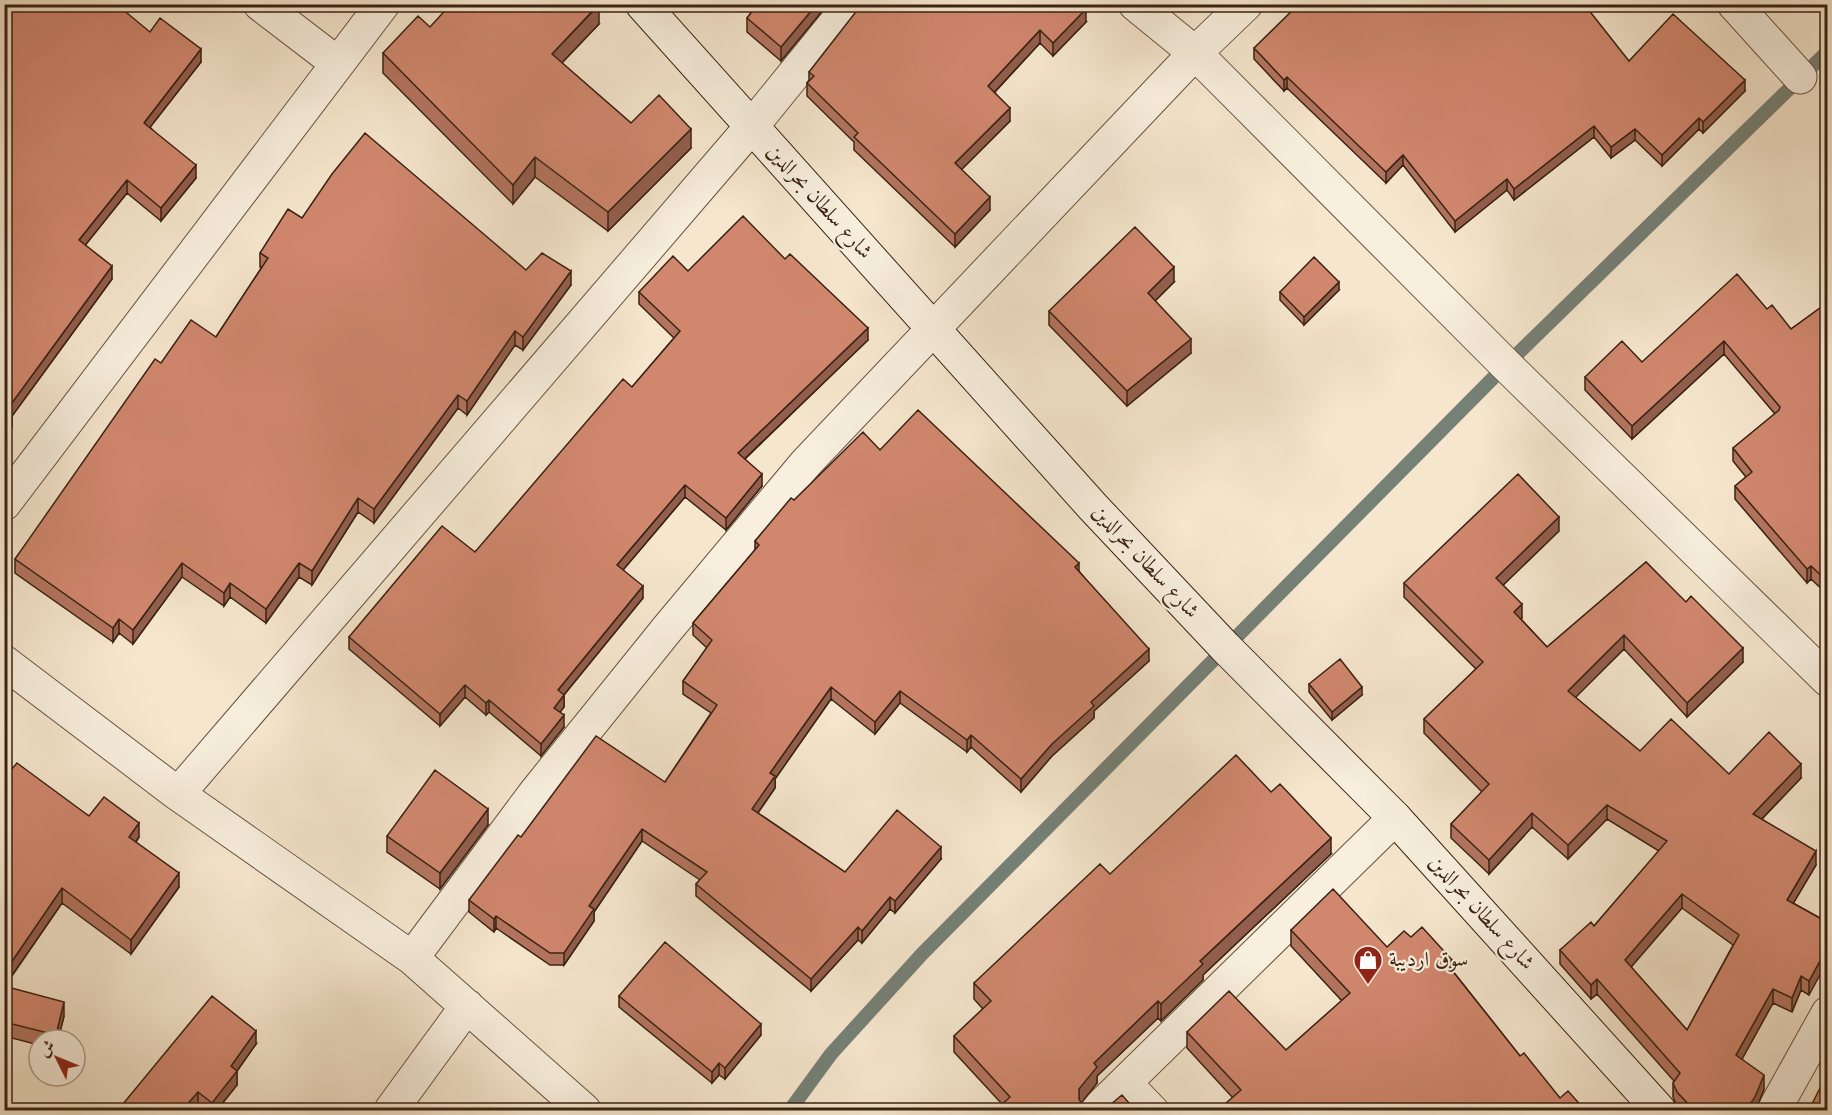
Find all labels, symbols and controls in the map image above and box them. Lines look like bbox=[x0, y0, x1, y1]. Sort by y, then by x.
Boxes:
street label: شارع سلطان بحرالدين bbox=[758, 141, 876, 267]
street label: شارع سلطان بحرالدين bbox=[1083, 501, 1202, 627]
street label: شارع سلطان بحرالدين bbox=[1420, 852, 1538, 978]
shop icon: سوق ارديبة bbox=[1352, 944, 1384, 986]
place label: سوق ارديبة bbox=[1389, 950, 1469, 972]
north arrow bbox=[27, 1028, 87, 1088]
text: ش bbox=[36, 1038, 59, 1060]

